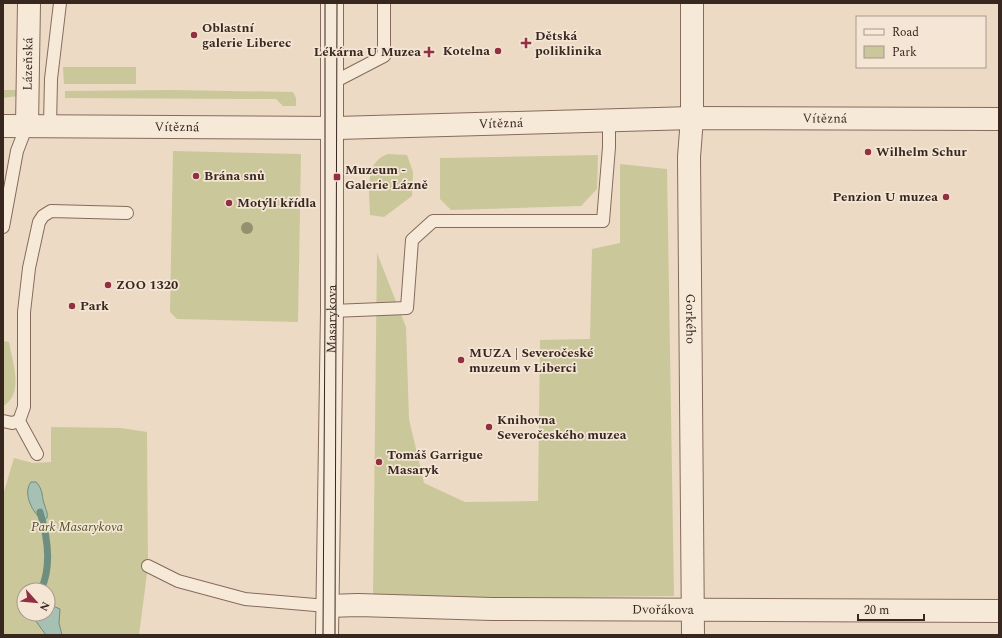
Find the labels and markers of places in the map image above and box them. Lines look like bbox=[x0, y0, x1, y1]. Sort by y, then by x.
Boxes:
place label: Oblastní galerie Liberec bbox=[202, 18, 291, 53]
place label: Dětská poliklinika bbox=[535, 26, 602, 61]
marker: Oblastní galerie Liberec bbox=[189, 30, 199, 40]
marker: Dětská poliklinika bbox=[520, 37, 532, 49]
place label: Kotelna bbox=[443, 41, 490, 61]
place label: Lékárna U Muzea bbox=[314, 42, 421, 62]
marker: Kotelna bbox=[493, 46, 503, 56]
marker: Lékárna U Muzea bbox=[424, 47, 434, 57]
place label: Wilhelm Schur bbox=[876, 142, 967, 162]
marker: Wilhelm Schur bbox=[863, 147, 873, 157]
place label: Muzeum - Galerie Lázně bbox=[345, 160, 428, 195]
place label: Brána snů bbox=[204, 166, 265, 186]
marker: Brána snů bbox=[191, 171, 201, 181]
marker: Muzeum - Galerie Lázně bbox=[332, 172, 342, 182]
place label: Penzion U muzea bbox=[832, 187, 938, 207]
marker: Penzion U muzea bbox=[941, 192, 951, 202]
place label: Motýlí křídla bbox=[237, 193, 317, 213]
marker: Motýlí křídla bbox=[224, 198, 234, 208]
place label: ZOO 1320 bbox=[116, 275, 178, 295]
marker: ZOO 1320 bbox=[103, 280, 113, 290]
place label: Park bbox=[80, 296, 109, 316]
marker: Park bbox=[67, 301, 77, 311]
place label: MUZA | Severočeské muzeum v Liberci bbox=[469, 343, 593, 378]
marker: MUZA | Severočeské muzeum v Liberci bbox=[456, 355, 466, 365]
place label: Knihovna Severočeského muzea bbox=[497, 410, 627, 445]
marker: Knihovna Severočeského muzea bbox=[484, 422, 494, 432]
place label: Tomáš Garrigue Masaryk bbox=[387, 445, 483, 480]
marker: Tomáš Garrigue Masaryk bbox=[374, 457, 384, 467]

